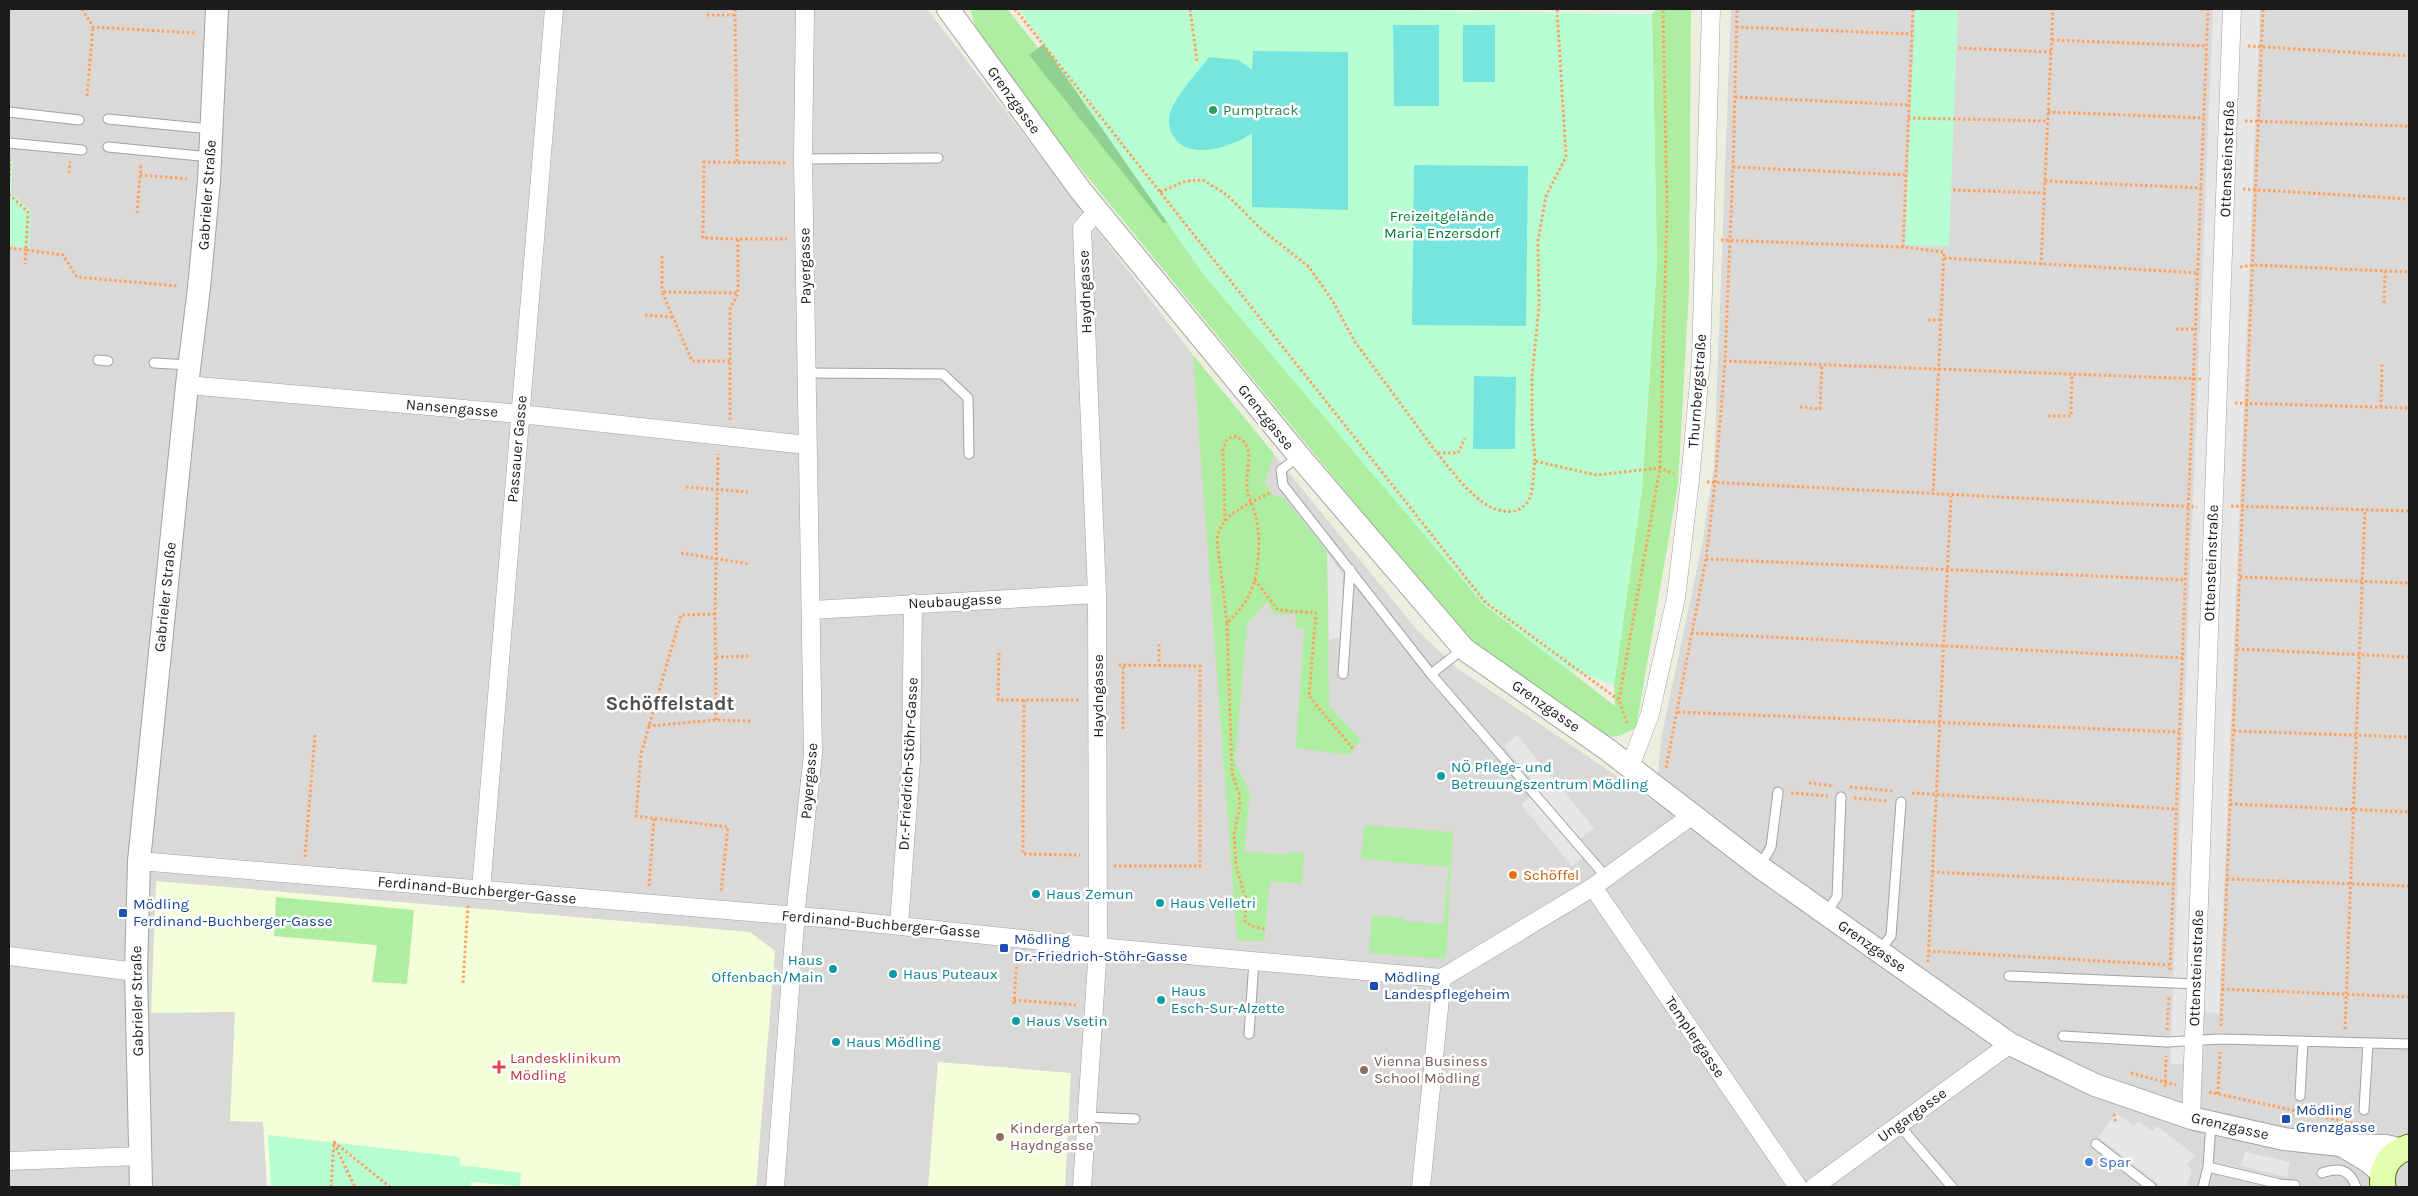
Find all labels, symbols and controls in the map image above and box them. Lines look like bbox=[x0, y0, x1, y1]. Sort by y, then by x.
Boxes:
street label: Grenzgasse bbox=[983, 63, 1045, 137]
street label: Ottensteinstraße bbox=[2216, 100, 2238, 218]
place label: Pumptrack bbox=[1223, 101, 1299, 119]
marker: Pumptrack bbox=[1207, 104, 1219, 116]
street label: Gabrieler Straße bbox=[194, 139, 220, 251]
park label: Freizeitgelände Maria Enzersdorf bbox=[1384, 207, 1501, 242]
street label: Payergasse bbox=[795, 228, 815, 304]
street label: Haydngasse bbox=[1075, 250, 1095, 334]
street label: Thurnbergstraße bbox=[1684, 333, 1710, 449]
street label: Grenzgasse bbox=[1234, 381, 1298, 453]
street label: Nansengasse bbox=[405, 395, 499, 421]
street label: Passauer Gasse bbox=[503, 395, 531, 503]
street label: Ottensteinstraße bbox=[2200, 504, 2222, 622]
street label: Gabrieler Straße bbox=[150, 541, 180, 653]
street label: Neubaugasse bbox=[908, 590, 1002, 612]
street label: Haydngasse bbox=[1089, 654, 1107, 738]
street label: Grenzgasse bbox=[1508, 676, 1584, 736]
street label: Dr.-Friedrich-Stöhr-Gasse bbox=[894, 677, 922, 851]
district label: Schöffelstadt bbox=[606, 692, 735, 715]
street label: Payergasse bbox=[797, 742, 821, 820]
place label: NÖ Pflege- und Betreuungszentrum Mödling bbox=[1451, 758, 1648, 793]
marker: NÖ Pflege- und Betreuungszentrum Mödling bbox=[1435, 770, 1447, 782]
place label: Schöffel bbox=[1523, 866, 1579, 884]
marker: Schöffel bbox=[1507, 869, 1519, 881]
street label: Ferdinand-Buchberger-Gasse bbox=[377, 872, 577, 908]
place label: Haus Zemun bbox=[1046, 885, 1134, 903]
marker: Haus Zemun bbox=[1030, 888, 1042, 900]
place label: Haus Velletri bbox=[1170, 894, 1256, 912]
place label: Mödling Ferdinand-Buchberger-Gasse bbox=[133, 895, 333, 930]
marker: Haus Velletri bbox=[1154, 897, 1166, 909]
street label: Ferdinand-Buchberger-Gasse bbox=[781, 906, 981, 942]
marker: Mödling Ferdinand-Buchberger-Gasse bbox=[117, 907, 129, 919]
street label: Ottensteinstraße bbox=[2185, 909, 2207, 1027]
street label: Grenzgasse bbox=[1834, 916, 1910, 976]
place label: Mödling Dr.-Friedrich-Stöhr-Gasse bbox=[1014, 930, 1187, 965]
marker: Mödling Dr.-Friedrich-Stöhr-Gasse bbox=[998, 942, 1010, 954]
street label: Gabrieler Straße bbox=[127, 946, 147, 1056]
place label: Haus Offenbach/Main bbox=[711, 951, 823, 986]
marker: Haus Offenbach/Main bbox=[827, 963, 839, 975]
place label: Haus Puteaux bbox=[903, 965, 998, 983]
marker: Haus Puteaux bbox=[887, 968, 899, 980]
place label: Mödling Landespflegeheim bbox=[1384, 968, 1510, 1003]
marker: Mödling Landespflegeheim bbox=[1368, 980, 1380, 992]
place label: Haus Esch-Sur-Alzette bbox=[1171, 982, 1285, 1017]
street label: Templergasse bbox=[1661, 993, 1729, 1081]
marker: Haus Esch-Sur-Alzette bbox=[1155, 994, 1167, 1006]
place label: Haus Vsetin bbox=[1026, 1012, 1108, 1030]
marker: Haus Vsetin bbox=[1010, 1015, 1022, 1027]
place label: Haus Mödling bbox=[846, 1033, 941, 1051]
marker: Haus Mödling bbox=[830, 1036, 842, 1048]
place label: Landesklinikum Mödling bbox=[510, 1049, 621, 1084]
place label: Vienna Business School Mödling bbox=[1374, 1052, 1488, 1087]
marker: Landesklinikum Mödling bbox=[492, 1060, 506, 1074]
marker: Vienna Business School Mödling bbox=[1358, 1064, 1370, 1076]
street label: Ungargasse bbox=[1874, 1084, 1950, 1146]
place label: Mödling Grenzgasse bbox=[2296, 1101, 2375, 1136]
street label: Grenzgasse bbox=[2189, 1108, 2271, 1144]
marker: Mödling Grenzgasse bbox=[2280, 1113, 2292, 1125]
place label: Kindergarten Haydngasse bbox=[1010, 1119, 1099, 1154]
marker: Kindergarten Haydngasse bbox=[994, 1131, 1006, 1143]
place label: Spar bbox=[2099, 1153, 2131, 1171]
marker: Spar bbox=[2083, 1156, 2095, 1168]

